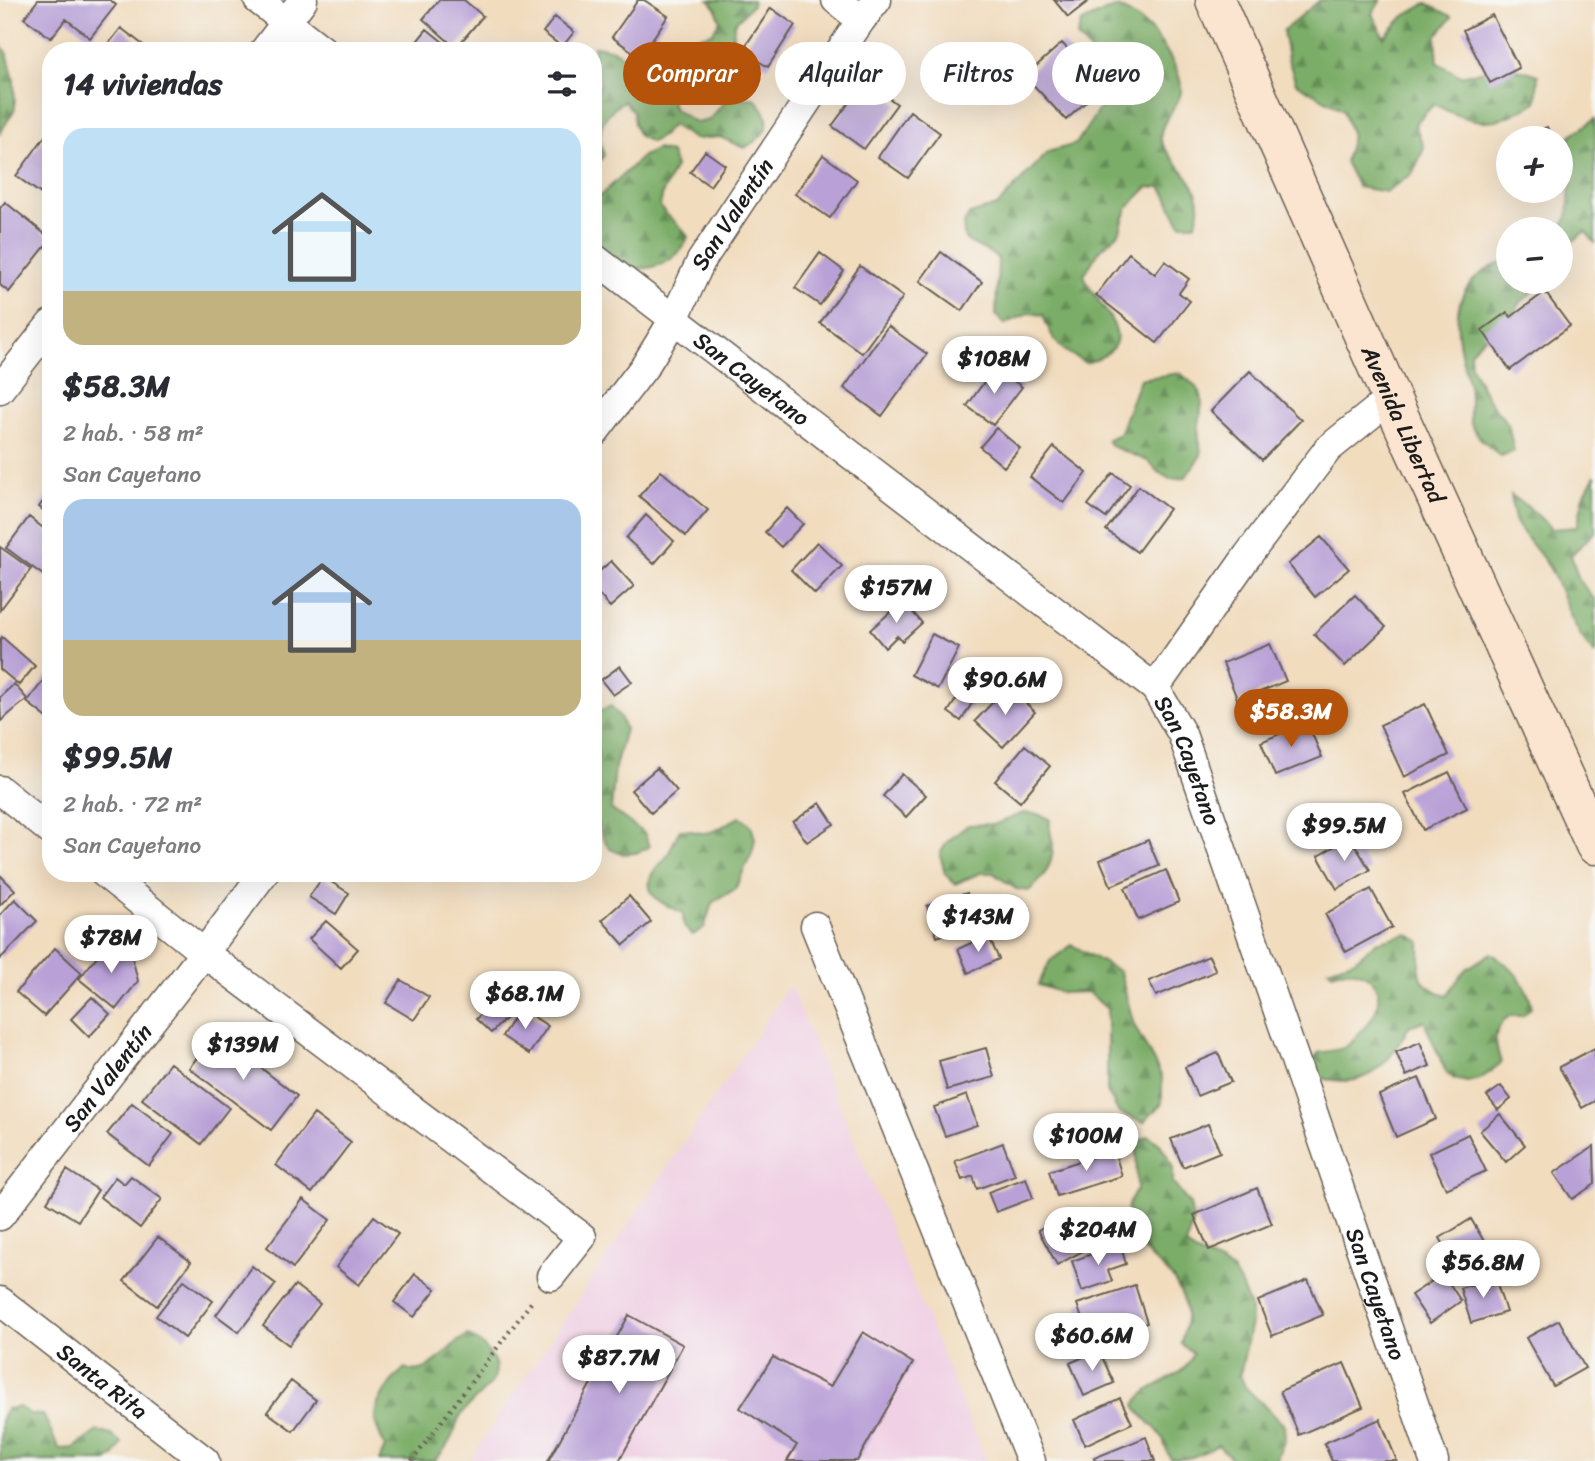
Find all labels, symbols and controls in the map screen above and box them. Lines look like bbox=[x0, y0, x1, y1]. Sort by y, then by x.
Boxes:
chip: Comprar bbox=[623, 42, 761, 105]
chip: Alquilar bbox=[775, 42, 906, 105]
chip: Filtros bbox=[920, 42, 1038, 105]
chip: Nuevo bbox=[1052, 42, 1164, 105]
text: 14 viviendas bbox=[63, 57, 222, 111]
icon: filters bbox=[543, 65, 581, 103]
map controls bbox=[1496, 126, 1573, 294]
button: + bbox=[1496, 126, 1573, 203]
street label: San Valentín bbox=[679, 149, 785, 277]
icon: home bbox=[259, 174, 385, 300]
button: − bbox=[1496, 217, 1573, 294]
street label: San Cayetano bbox=[684, 320, 819, 437]
pin: $108M bbox=[945, 336, 1043, 396]
street label: Avenida Libertad bbox=[1349, 337, 1458, 512]
text: $108M bbox=[958, 338, 1030, 379]
text: $58.3M bbox=[63, 359, 170, 413]
text: 2 hab. · 58 m² bbox=[63, 413, 204, 454]
text: San Cayetano bbox=[63, 454, 201, 495]
icon: home bbox=[259, 545, 385, 671]
pin: $157M bbox=[847, 566, 945, 625]
text: $157M bbox=[860, 567, 932, 608]
pin: $90.6M bbox=[948, 658, 1062, 717]
text: $90.6M bbox=[964, 659, 1046, 700]
street label: San Cayetano bbox=[1143, 687, 1233, 831]
pin: $58.3M bbox=[1234, 690, 1348, 749]
text: $58.3M bbox=[1250, 691, 1332, 732]
text: $99.5M bbox=[63, 730, 172, 784]
text: 2 hab. · 72 m² bbox=[63, 784, 202, 825]
pin: $99.5M bbox=[1287, 804, 1401, 863]
text: $99.5M bbox=[1302, 805, 1386, 846]
text: San Cayetano bbox=[63, 825, 201, 866]
pin: $143M bbox=[929, 894, 1027, 954]
text: $143M bbox=[942, 896, 1014, 937]
pin: $78M bbox=[70, 916, 152, 975]
text: $78M bbox=[80, 917, 142, 958]
pin: $68.1M bbox=[468, 972, 582, 1031]
text: $68.1M bbox=[486, 973, 564, 1014]
street label: San Valentín bbox=[52, 1014, 163, 1141]
pin: $139M bbox=[194, 1023, 292, 1082]
text: $139M bbox=[208, 1024, 278, 1065]
pin: $100M bbox=[1037, 1114, 1135, 1173]
text: $100M bbox=[1049, 1115, 1123, 1156]
pin: $204M bbox=[1049, 1208, 1147, 1267]
text: $204M bbox=[1060, 1209, 1136, 1250]
street label: San Cayetano bbox=[1334, 1222, 1418, 1366]
pin: $56.8M bbox=[1426, 1240, 1540, 1300]
text: $56.8M bbox=[1442, 1242, 1524, 1283]
pin: $60.6M bbox=[1035, 1314, 1149, 1373]
text: $60.6M bbox=[1051, 1315, 1133, 1356]
street label: Santa Rita bbox=[48, 1332, 157, 1430]
pin: $87.7M bbox=[562, 1336, 676, 1395]
text: $87.7M bbox=[578, 1337, 660, 1378]

